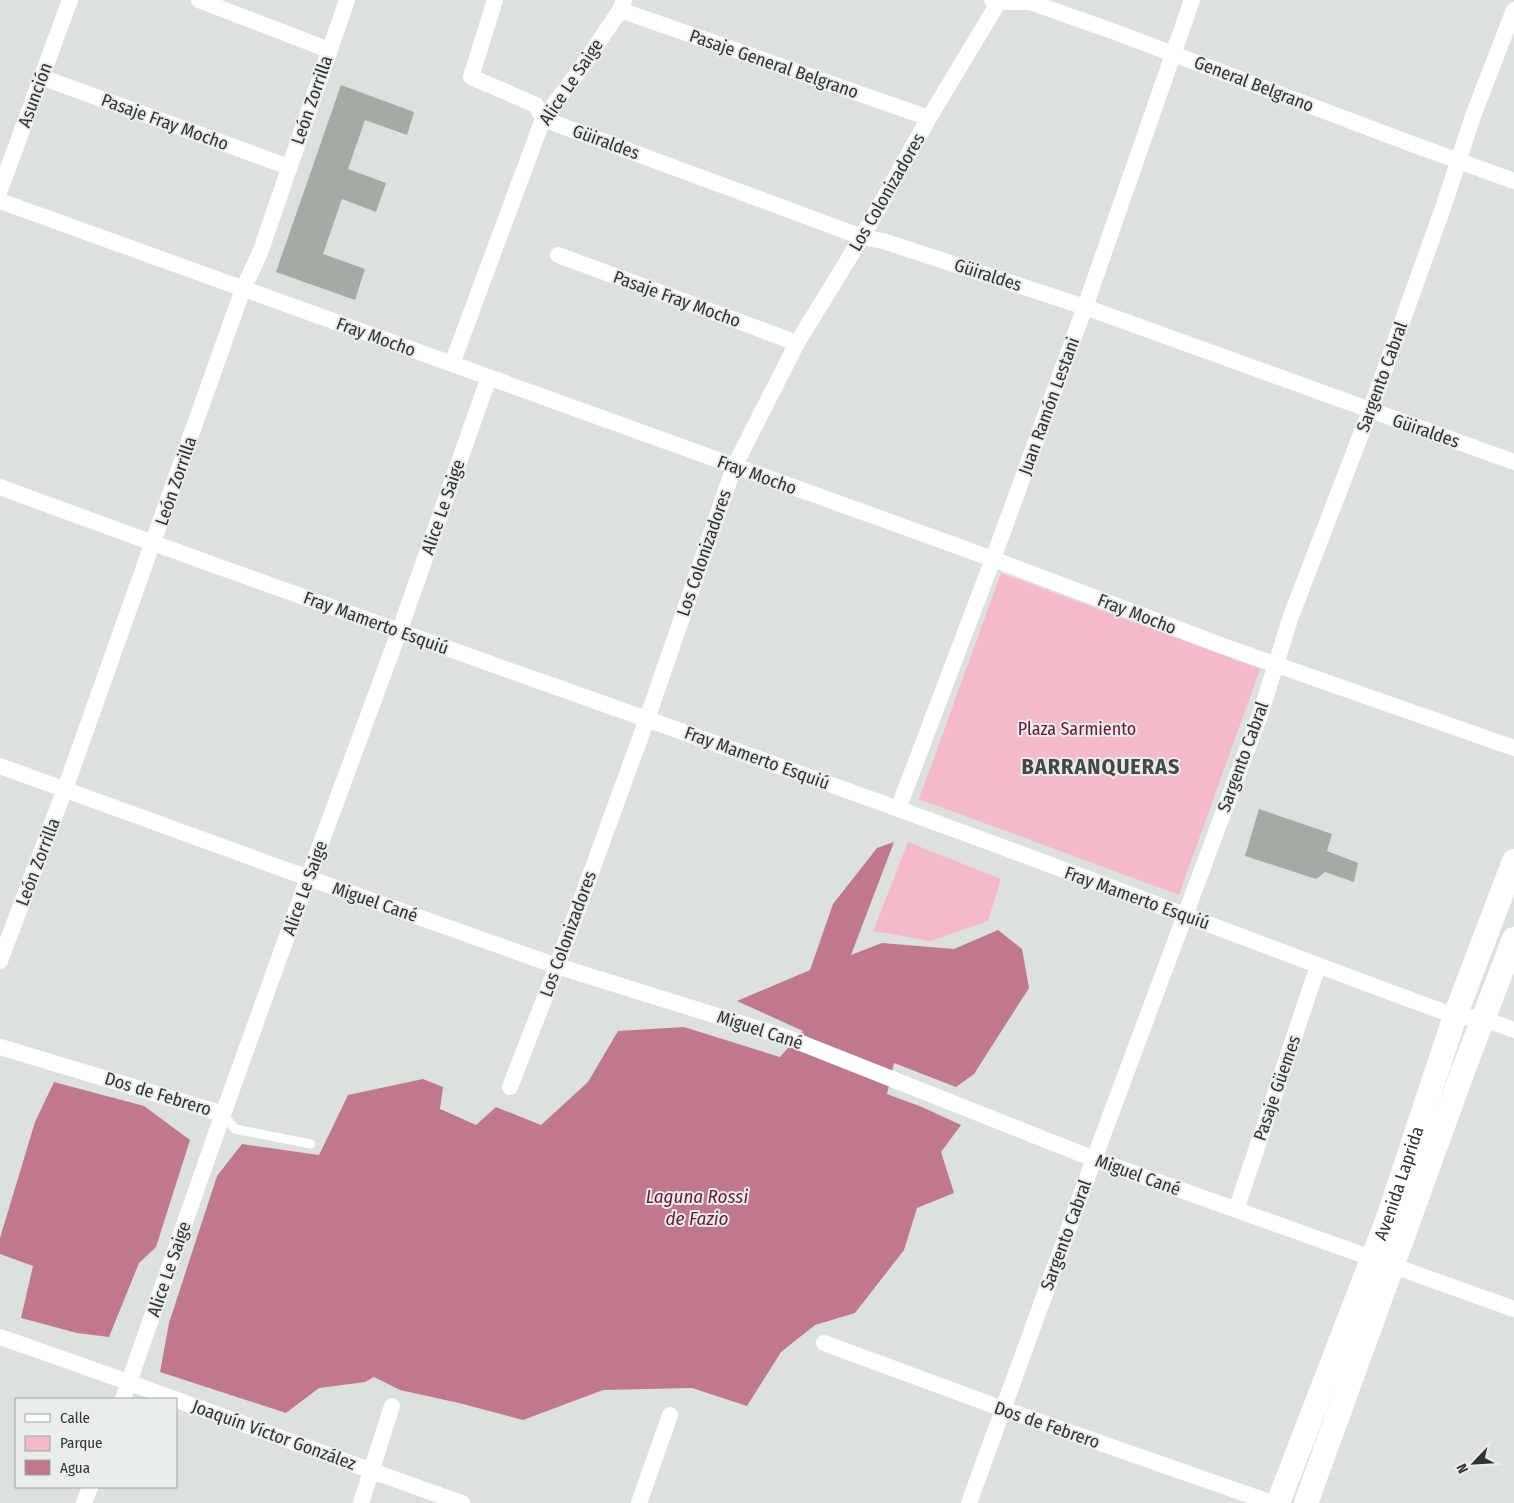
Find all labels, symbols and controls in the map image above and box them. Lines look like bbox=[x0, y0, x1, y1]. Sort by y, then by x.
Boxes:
street label: Pasaje General Belgrano bbox=[687, 25, 861, 103]
street label: Alice Le Saige bbox=[534, 35, 608, 129]
street label: General Belgrano bbox=[1191, 51, 1317, 117]
street label: León Zorrilla bbox=[287, 52, 338, 147]
street label: Asunción bbox=[13, 60, 57, 130]
street label: Pasaje Fray Mocho bbox=[98, 89, 232, 155]
street label: Güiraldes bbox=[570, 120, 643, 164]
street label: Los Colonizadores bbox=[844, 129, 930, 255]
street label: Güiraldes bbox=[952, 254, 1025, 296]
street label: Pasaje Fray Mocho bbox=[610, 266, 744, 332]
street label: Fray Mocho bbox=[333, 313, 419, 361]
street label: Sargento Cabral bbox=[1352, 318, 1412, 435]
street label: Juan Ramón Lestani bbox=[1014, 334, 1084, 478]
street label: Güiraldes bbox=[1390, 409, 1463, 453]
street label: León Zorrilla bbox=[151, 433, 202, 528]
street label: Fray Mocho bbox=[714, 451, 800, 499]
street label: Alice Le Saige bbox=[416, 456, 470, 558]
street label: Los Colonizadores bbox=[672, 486, 736, 619]
street label: Fray Mamerto Esquiú bbox=[300, 587, 452, 659]
street label: Fray Mocho bbox=[1094, 589, 1180, 639]
street label: Sargento Cabral bbox=[1213, 698, 1273, 815]
park label: Plaza Sarmiento bbox=[1018, 718, 1136, 740]
street label: Fray Mamerto Esquiú bbox=[681, 722, 833, 794]
district label: BARRANQUERAS bbox=[1022, 753, 1180, 780]
street label: León Zorrilla bbox=[11, 815, 65, 909]
street label: Alice Le Saige bbox=[278, 837, 332, 938]
street label: Fray Mamerto Esquiú bbox=[1061, 862, 1213, 934]
street label: Los Colonizadores bbox=[535, 868, 601, 1000]
street label: Miguel Cané bbox=[329, 877, 421, 927]
street label: Miguel Cané bbox=[714, 1006, 806, 1054]
street label: Pasaje Güemes bbox=[1249, 1032, 1305, 1144]
street label: Dos de Febrero bbox=[102, 1067, 214, 1121]
street label: Avenida Laprida bbox=[1370, 1123, 1429, 1243]
street label: Miguel Cané bbox=[1092, 1149, 1184, 1201]
street label: Sargento Cabral bbox=[1036, 1176, 1096, 1293]
water label: Laguna Rossi de Fazio bbox=[646, 1185, 748, 1230]
street label: Alice Le Saige bbox=[142, 1218, 196, 1320]
street label: Joaquín Víctor González bbox=[189, 1395, 359, 1475]
street label: Dos de Febrero bbox=[991, 1397, 1103, 1453]
legend bbox=[15, 1398, 178, 1488]
text: Calle bbox=[60, 1409, 90, 1427]
text: Parque bbox=[60, 1434, 103, 1452]
north arrow bbox=[1449, 1438, 1499, 1488]
text: Agua bbox=[60, 1459, 90, 1477]
text: N bbox=[1453, 1461, 1472, 1476]

